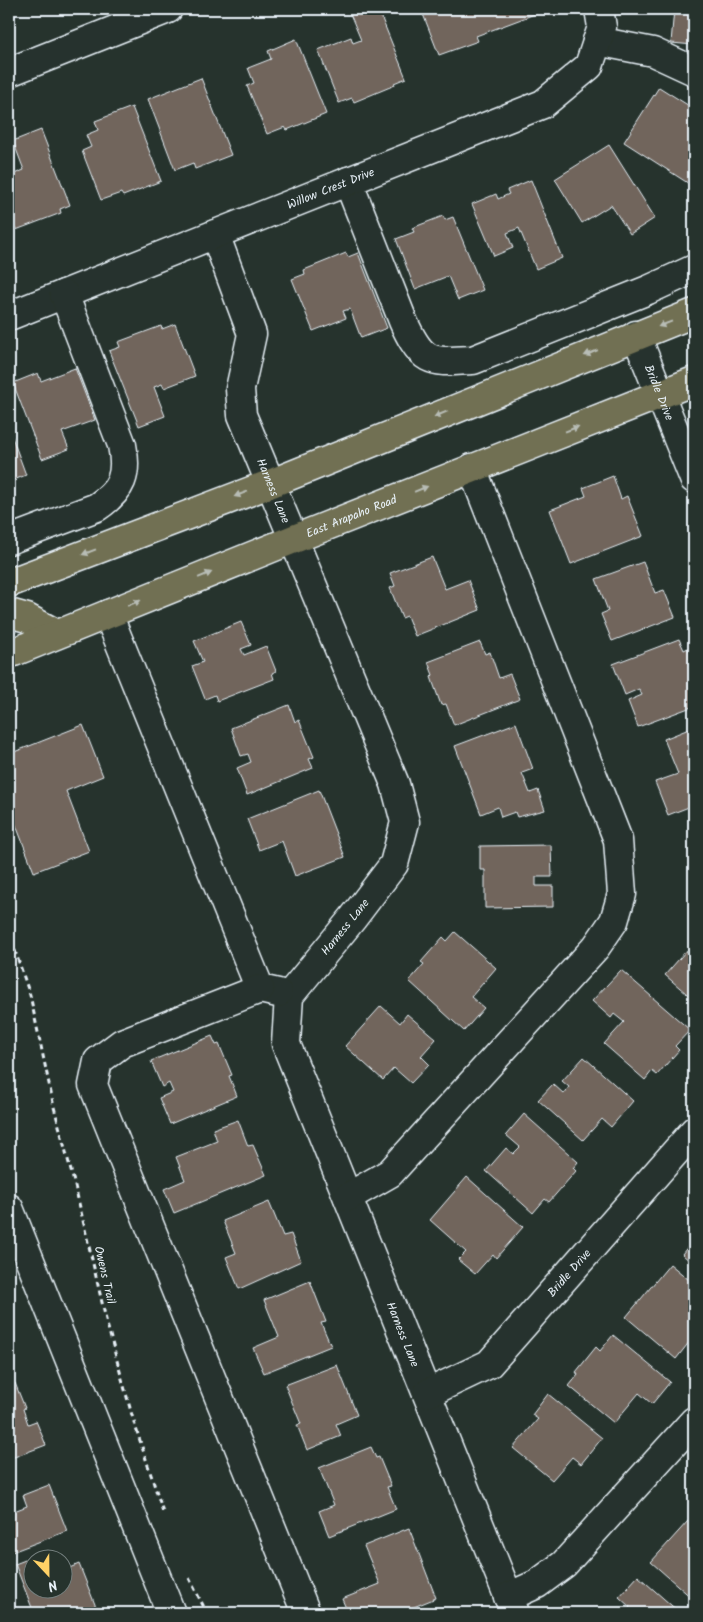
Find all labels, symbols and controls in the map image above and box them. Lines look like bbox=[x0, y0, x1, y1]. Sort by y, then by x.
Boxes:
street label: Willow Crest Drive bbox=[284, 163, 378, 215]
one-way arrow bbox=[657, 320, 672, 328]
one-way arrow bbox=[584, 350, 598, 358]
street label: Bridle Drive bbox=[639, 362, 679, 424]
one-way arrow bbox=[433, 411, 448, 419]
one-way arrow bbox=[565, 425, 580, 433]
street label: Harness Lane bbox=[251, 456, 295, 527]
one-way arrow bbox=[414, 484, 428, 492]
one-way arrow bbox=[233, 490, 248, 498]
street label: East Arapaho Road bbox=[303, 490, 401, 543]
one-way arrow bbox=[81, 548, 96, 556]
one-way arrow bbox=[198, 570, 212, 578]
one-way arrow bbox=[127, 599, 141, 607]
street label: Harness Lane bbox=[316, 894, 375, 960]
street label: Owens Trail bbox=[89, 1244, 120, 1306]
street label: Bridle Drive bbox=[543, 1244, 597, 1301]
street label: Harness Lane bbox=[381, 1299, 424, 1370]
north arrow bbox=[22, 1550, 72, 1600]
text: N bbox=[44, 1573, 61, 1597]

